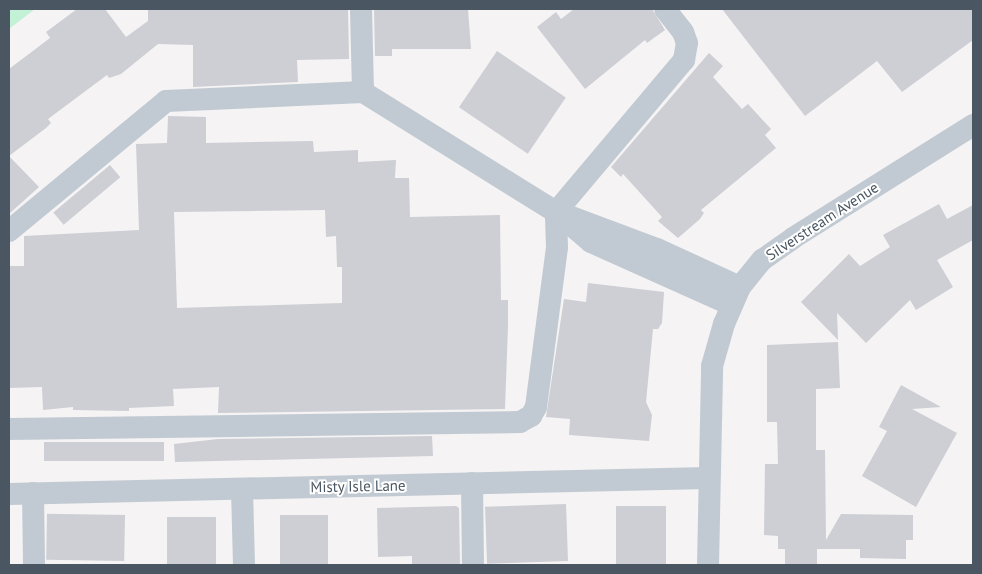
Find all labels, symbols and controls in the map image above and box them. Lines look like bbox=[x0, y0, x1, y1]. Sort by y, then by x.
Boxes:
street label: Silverstream Avenue bbox=[762, 178, 882, 264]
street label: Misty Isle Lane bbox=[310, 476, 406, 496]

